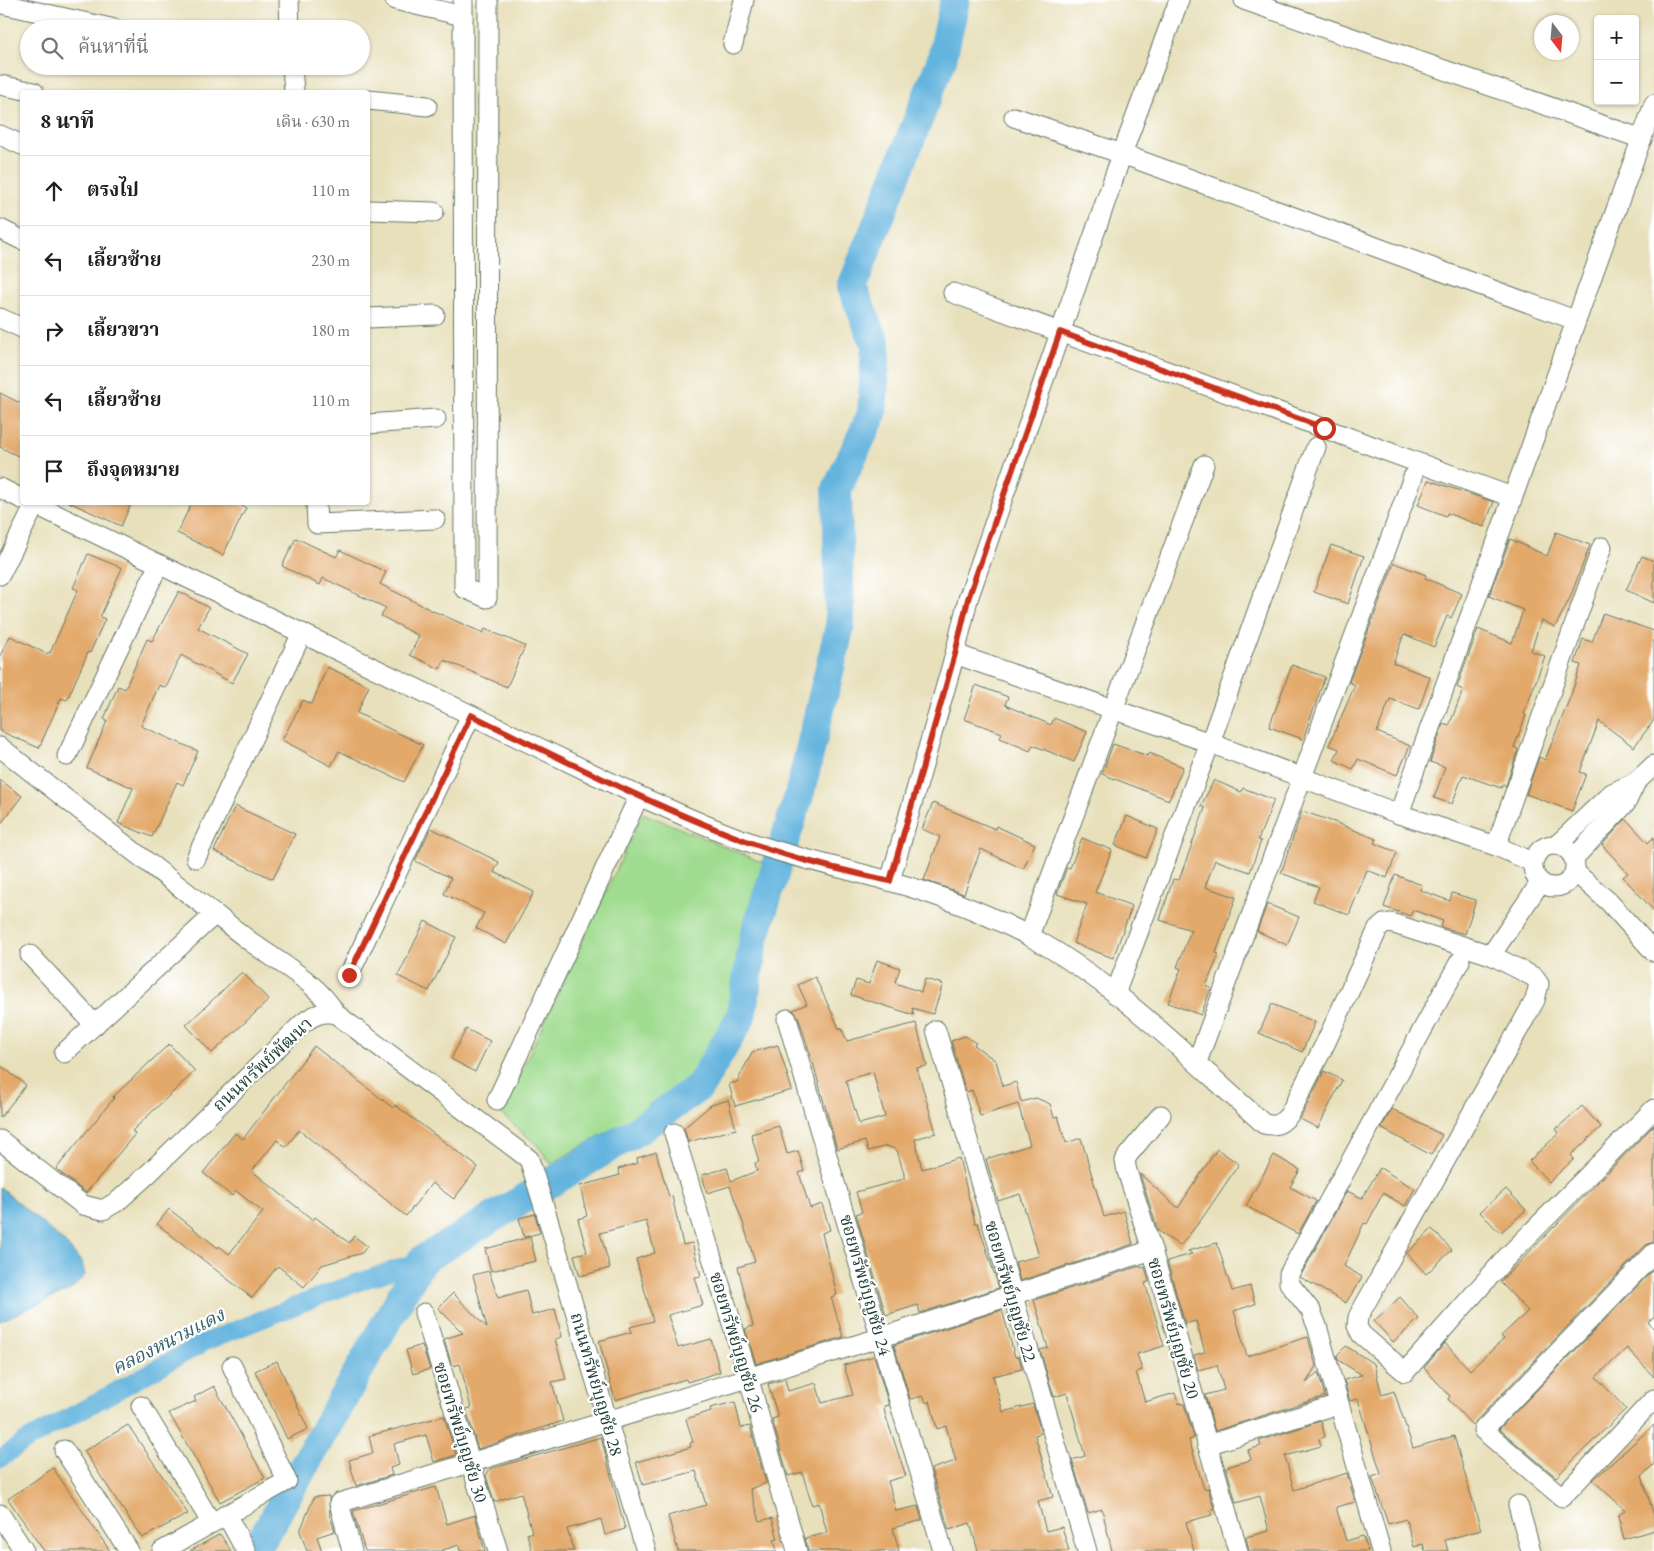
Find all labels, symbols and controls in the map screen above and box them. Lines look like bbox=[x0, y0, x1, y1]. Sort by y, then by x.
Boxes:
north arrow bbox=[1534, 15, 1579, 60]
map controls bbox=[1594, 15, 1639, 105]
button: + bbox=[1594, 15, 1639, 60]
search box bbox=[20, 20, 370, 75]
icon: search bbox=[38, 34, 66, 62]
text: ค้นหาที่นี่ bbox=[78, 34, 149, 59]
button: − bbox=[1594, 60, 1639, 105]
text: 8 นาที bbox=[40, 107, 94, 134]
text: เดิน · 630 m bbox=[275, 111, 350, 132]
icon: ahead bbox=[40, 177, 68, 205]
text: ตรงไป bbox=[87, 177, 139, 202]
text: 110 m bbox=[311, 180, 350, 201]
icon: left bbox=[40, 247, 68, 275]
text: เลี้ยวซ้าย bbox=[87, 247, 161, 272]
text: 230 m bbox=[311, 250, 350, 271]
icon: right bbox=[40, 317, 68, 345]
text: เลี้ยวขวา bbox=[87, 317, 159, 342]
text: 180 m bbox=[311, 320, 350, 341]
icon: left bbox=[40, 387, 68, 415]
text: เลี้ยวซ้าย bbox=[87, 387, 161, 412]
text: 110 m bbox=[311, 390, 350, 411]
route start bbox=[1313, 417, 1336, 440]
icon: arrive bbox=[40, 457, 68, 485]
text: ถึงจุดหมาย bbox=[87, 457, 180, 482]
route end bbox=[338, 964, 361, 987]
street label: ถนนทรัพย์พัฒนา bbox=[207, 1012, 317, 1116]
street label: ซอยทรัพย์บุญชัย 24 bbox=[834, 1212, 897, 1359]
street label: ซอยทรัพย์บุญชัย 22 bbox=[979, 1218, 1042, 1365]
street label: ซอยทรัพย์บุญชัย 20 bbox=[1142, 1255, 1205, 1402]
street label: ซอยทรัพย์บุญชัย 26 bbox=[704, 1269, 769, 1416]
water label: คลองหนามแดง bbox=[107, 1301, 230, 1380]
street label: ถนนทรัพย์บุญชัย 28 bbox=[565, 1310, 628, 1459]
street label: ซอยทรัพย์บุญชัย 30 bbox=[428, 1359, 493, 1506]

